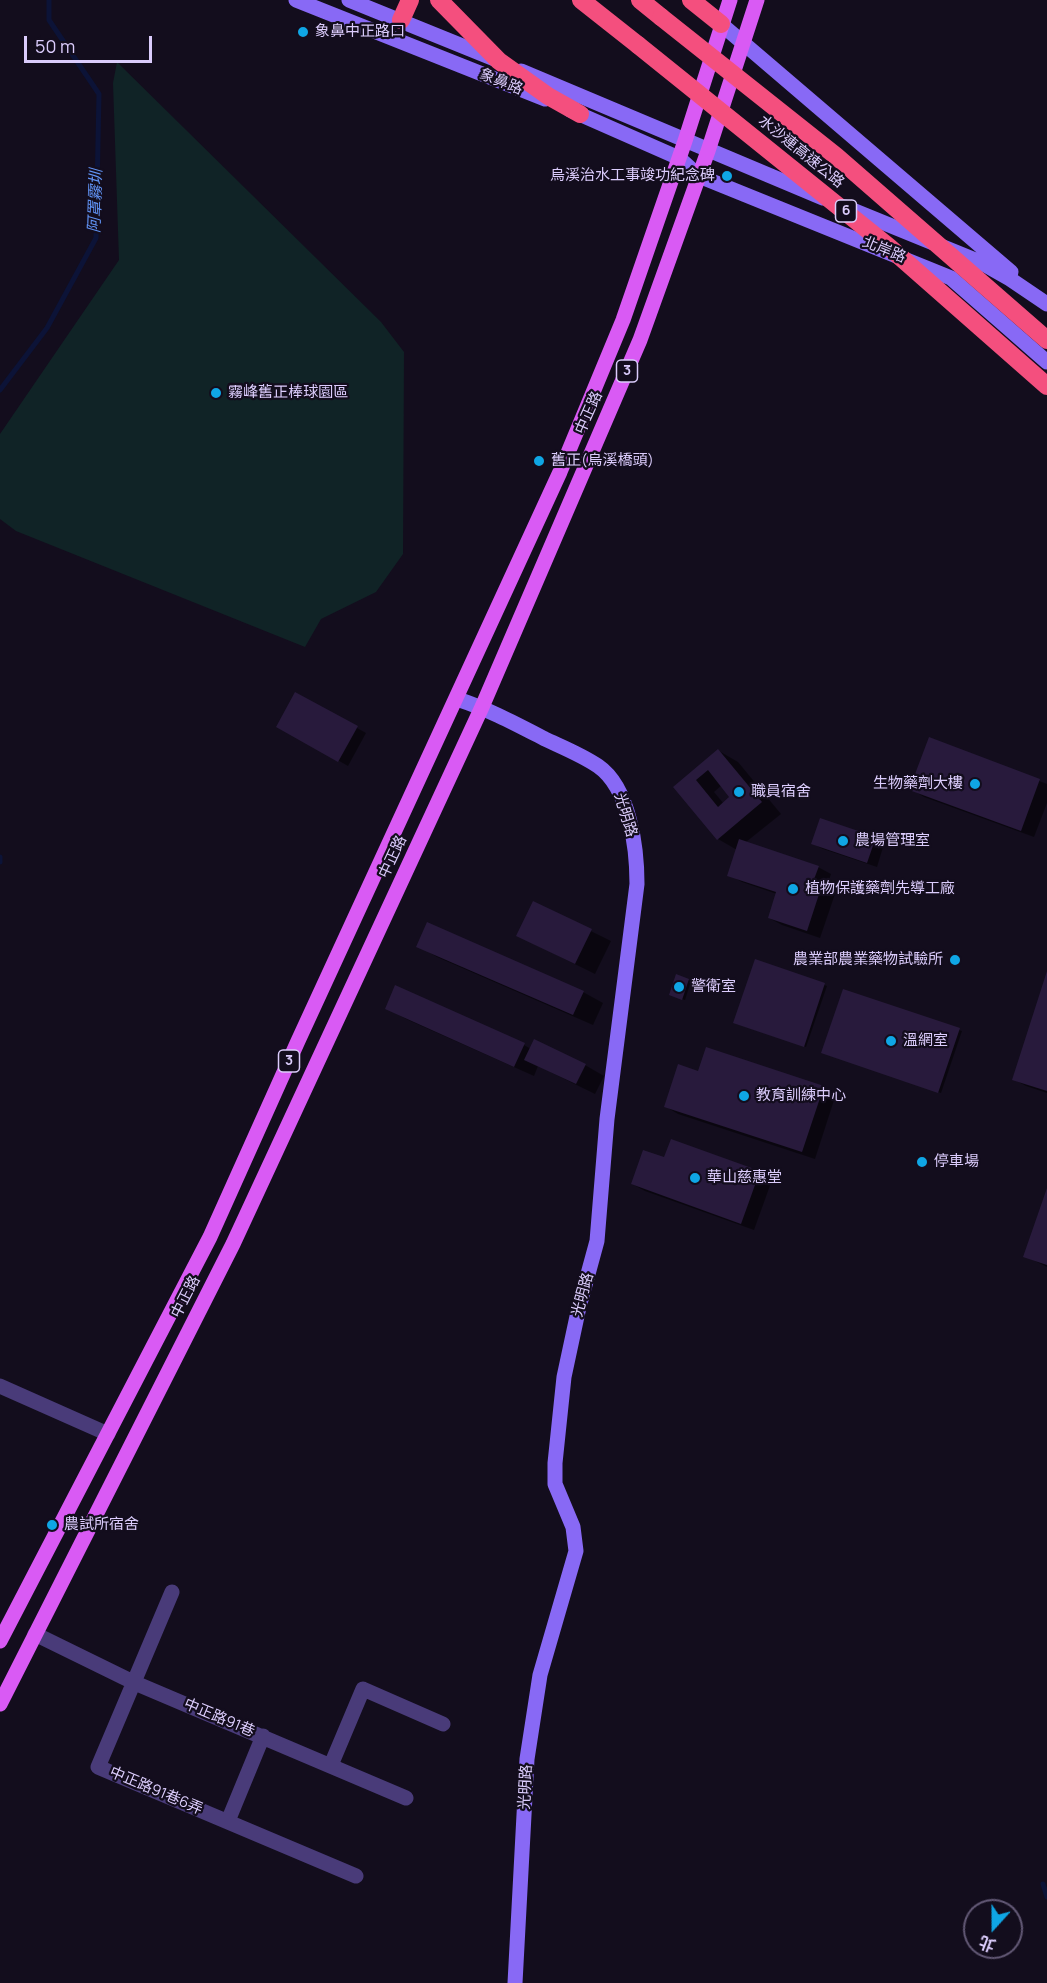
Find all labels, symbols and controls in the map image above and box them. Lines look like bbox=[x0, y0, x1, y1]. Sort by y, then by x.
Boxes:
place label: 象鼻中正路口 bbox=[315, 23, 405, 41]
scale bar bbox=[27, 24, 154, 62]
marker: 象鼻中正路口 bbox=[296, 25, 310, 39]
text: 50 m bbox=[35, 34, 75, 58]
street label: 象鼻路 bbox=[477, 65, 525, 99]
street label: 水沙連高速公路 bbox=[755, 112, 847, 192]
place label: 烏溪治水工事竣功紀念碑 bbox=[550, 167, 715, 185]
water label: 阿罩霧圳 bbox=[85, 169, 107, 233]
marker: 烏溪治水工事竣功紀念碑 bbox=[720, 169, 734, 183]
road number: 6 bbox=[836, 200, 856, 222]
street label: 北岸路 bbox=[860, 233, 908, 267]
road number: 3 bbox=[616, 360, 638, 382]
place label: 霧峰舊正棒球園區 bbox=[228, 384, 348, 402]
marker: 霧峰舊正棒球園區 bbox=[209, 386, 223, 400]
street label: 中正路 bbox=[572, 389, 606, 437]
place label: 舊正(烏溪橋頭) bbox=[551, 452, 654, 470]
marker: 舊正(烏溪橋頭) bbox=[532, 454, 546, 468]
place label: 生物藥劑大樓 bbox=[873, 775, 963, 793]
marker: 生物藥劑大樓 bbox=[968, 777, 982, 791]
place label: 職員宿舍 bbox=[751, 783, 811, 801]
marker: 職員宿舍 bbox=[732, 785, 746, 799]
street label: 光明路 bbox=[610, 791, 640, 839]
place label: 農場管理室 bbox=[855, 832, 930, 850]
street label: 中正路 bbox=[375, 833, 411, 881]
marker: 農場管理室 bbox=[836, 834, 850, 848]
place label: 植物保護藥劑先導工廠 bbox=[805, 880, 955, 898]
marker: 植物保護藥劑先導工廠 bbox=[786, 882, 800, 896]
place label: 農業部農業藥物試驗所 bbox=[793, 951, 943, 969]
marker: 農業部農業藥物試驗所 bbox=[948, 953, 962, 967]
place label: 警衛室 bbox=[691, 978, 736, 996]
marker: 警衛室 bbox=[672, 980, 686, 994]
place label: 溫網室 bbox=[903, 1032, 948, 1050]
marker: 溫網室 bbox=[884, 1034, 898, 1048]
road number: 3 bbox=[278, 1050, 300, 1072]
place label: 教育訓練中心 bbox=[756, 1087, 846, 1105]
marker: 教育訓練中心 bbox=[737, 1089, 751, 1103]
place label: 停車場 bbox=[934, 1153, 979, 1171]
marker: 停車場 bbox=[915, 1155, 929, 1169]
place label: 華山慈惠堂 bbox=[707, 1169, 782, 1187]
marker: 華山慈惠堂 bbox=[688, 1171, 702, 1185]
street label: 光明路 bbox=[568, 1271, 598, 1319]
street label: 中正路 bbox=[168, 1273, 204, 1321]
place label: 農試所宿舍 bbox=[64, 1516, 139, 1534]
marker: 農試所宿舍 bbox=[45, 1518, 59, 1532]
street label: 中正路91巷 bbox=[181, 1695, 257, 1741]
street label: 中正路91巷6弄 bbox=[107, 1763, 205, 1819]
street label: 光明路 bbox=[516, 1764, 536, 1810]
north arrow bbox=[963, 1899, 1023, 1959]
text: 北 bbox=[976, 1931, 999, 1957]

